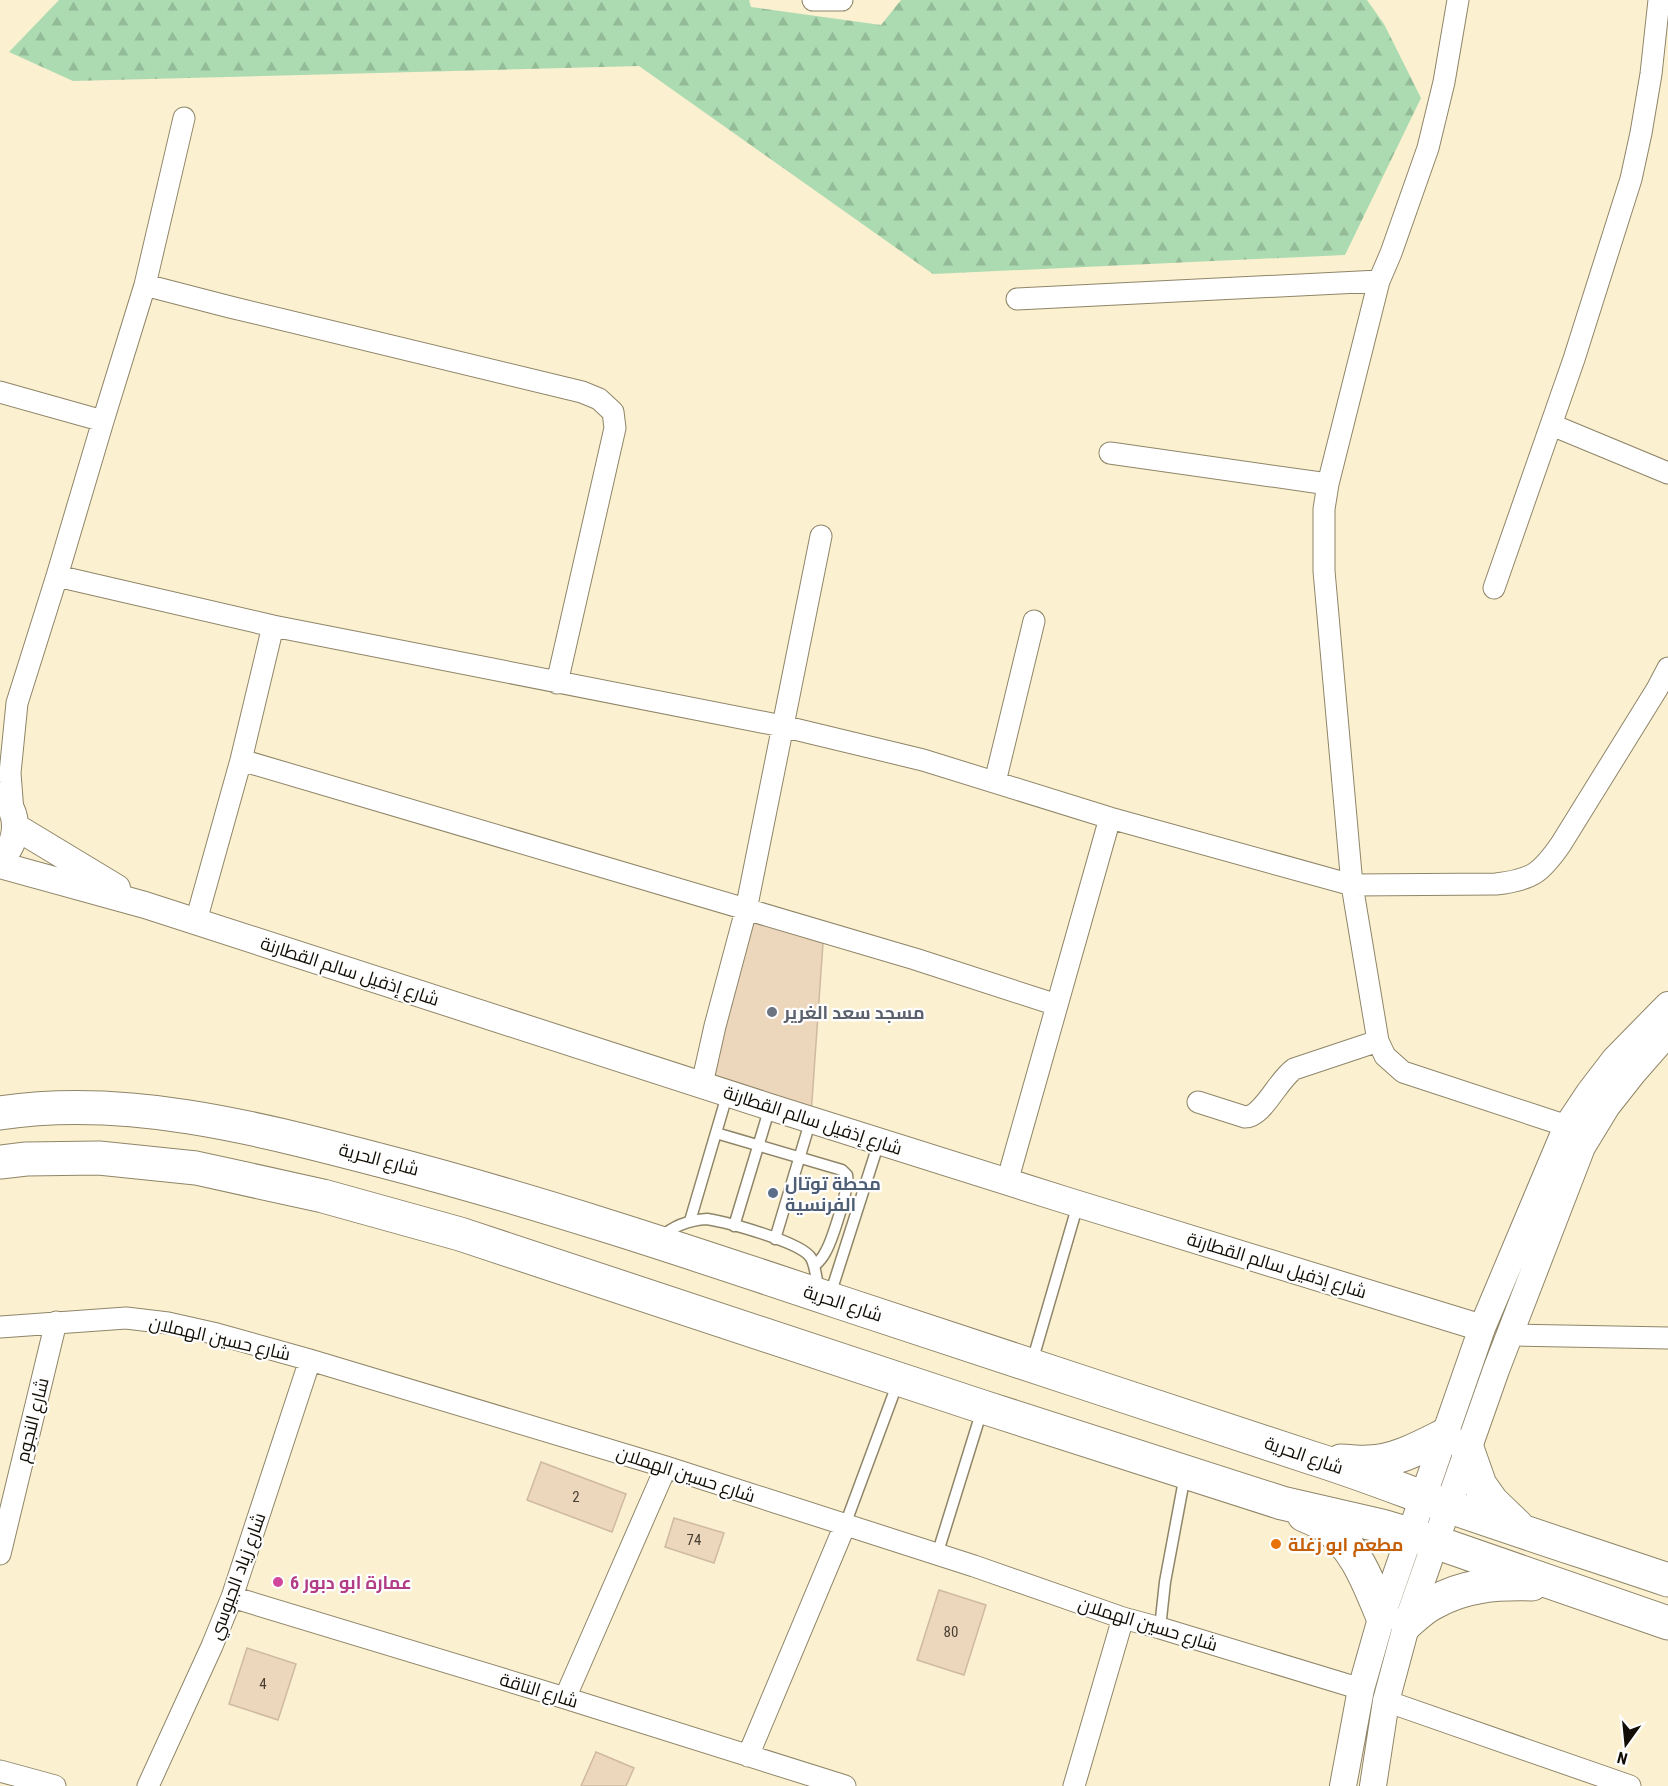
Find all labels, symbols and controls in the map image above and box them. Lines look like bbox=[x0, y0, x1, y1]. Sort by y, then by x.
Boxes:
street label: شارع إذفيل سالم القطارنة bbox=[257, 932, 442, 1012]
place label: مسجد سعد الغرير bbox=[783, 1002, 925, 1024]
marker: مسجد سعد الغرير bbox=[765, 1005, 779, 1019]
street label: شارع إذفيل سالم القطارنة bbox=[720, 1081, 905, 1161]
street label: شارع الحرية bbox=[336, 1138, 421, 1182]
place label: محطة توتال الفرنسية bbox=[785, 1173, 881, 1216]
marker: محطة توتال الفرنسية bbox=[766, 1186, 780, 1200]
street label: شارع إذفيل سالم القطارنة bbox=[1184, 1228, 1369, 1304]
street label: شارع الحرية bbox=[800, 1280, 885, 1328]
street label: شارع حسين الهملان bbox=[147, 1312, 293, 1366]
street label: شارع النجوم bbox=[11, 1375, 55, 1465]
street label: شارع الحرية bbox=[1261, 1432, 1346, 1480]
street label: شارع حسين الهملان bbox=[613, 1442, 758, 1508]
house number: 2 bbox=[572, 1488, 580, 1506]
street label: شارع زياد الجيوسي bbox=[204, 1510, 273, 1643]
house number: 74 bbox=[687, 1531, 701, 1549]
place label: مطعم ابو زغلة bbox=[1288, 1534, 1403, 1557]
marker: مطعم ابو زغلة bbox=[1269, 1537, 1283, 1551]
place label: عمارة ابو دبور 6 bbox=[290, 1572, 412, 1594]
marker: عمارة ابو دبور 6 bbox=[271, 1575, 285, 1589]
street label: شارع حسين الهملان bbox=[1075, 1593, 1220, 1657]
house number: 80 bbox=[944, 1623, 958, 1641]
street label: شارع الناقة bbox=[497, 1668, 581, 1714]
house number: 4 bbox=[259, 1675, 267, 1693]
north arrow bbox=[1596, 1714, 1656, 1774]
text: N bbox=[1615, 1748, 1629, 1768]

